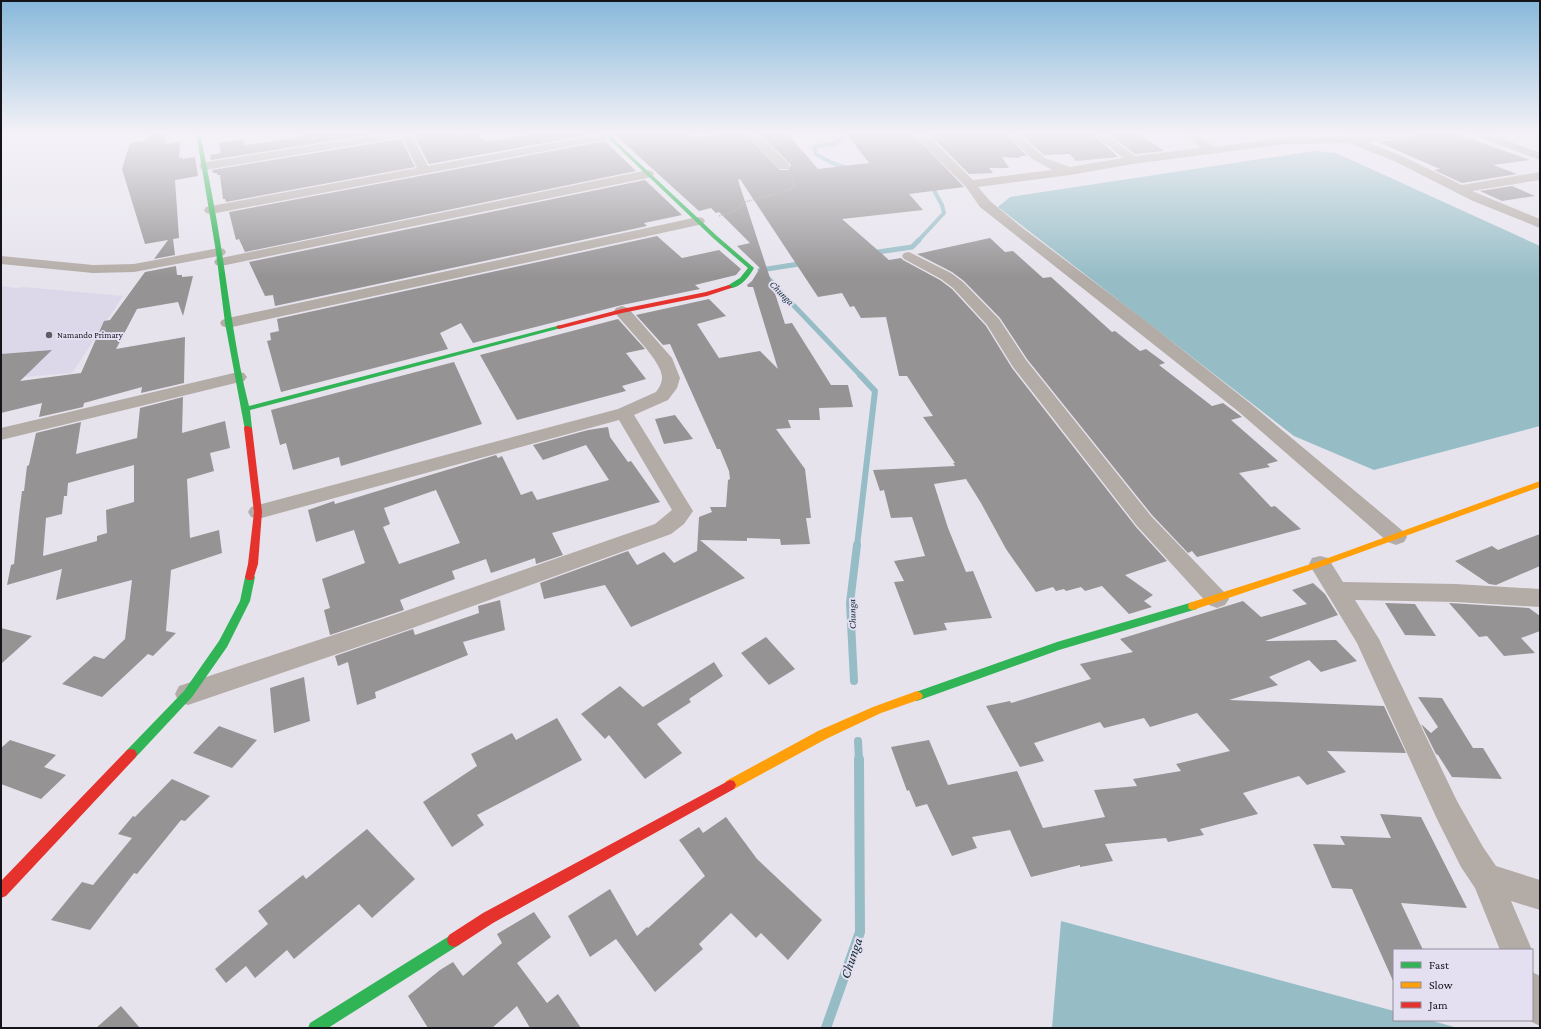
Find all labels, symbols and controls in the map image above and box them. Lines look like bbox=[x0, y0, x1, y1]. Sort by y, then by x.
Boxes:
water label: Chunga bbox=[768, 278, 797, 308]
marker: Namando Primary bbox=[44, 330, 54, 340]
place label: Namando Primary bbox=[57, 330, 124, 340]
water label: Chunga bbox=[846, 599, 858, 629]
water label: Chunga bbox=[837, 935, 866, 980]
legend bbox=[1393, 949, 1533, 1021]
text: Fast bbox=[1429, 958, 1450, 972]
text: Slow bbox=[1429, 978, 1453, 992]
text: Jam bbox=[1428, 998, 1448, 1012]

